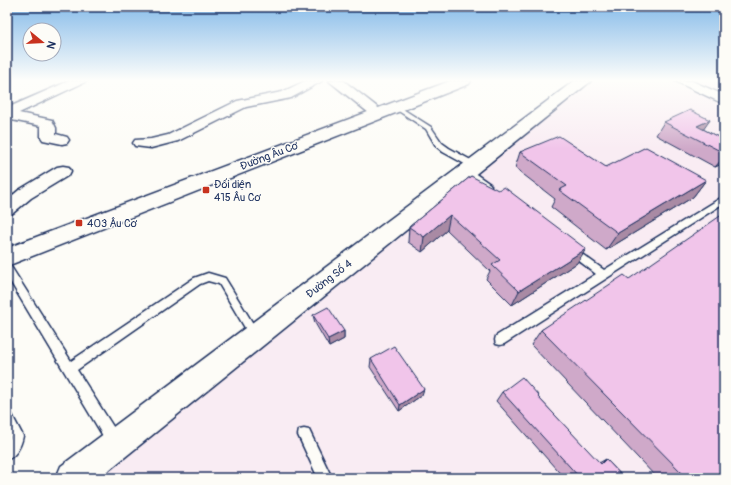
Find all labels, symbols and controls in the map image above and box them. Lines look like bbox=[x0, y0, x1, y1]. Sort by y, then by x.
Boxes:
north arrow bbox=[22, 22, 62, 62]
text: N bbox=[44, 39, 58, 51]
street label: Đường Âu Cơ bbox=[238, 139, 301, 173]
place label: Đối diện 415 Âu Cơ bbox=[214, 178, 261, 204]
marker: Đối diện 415 Âu Cơ bbox=[201, 185, 211, 195]
place label: 403 Âu Cơ bbox=[87, 217, 138, 230]
marker: 403 Âu Cơ bbox=[74, 218, 84, 228]
street label: Đường Số 4 bbox=[303, 257, 355, 301]

